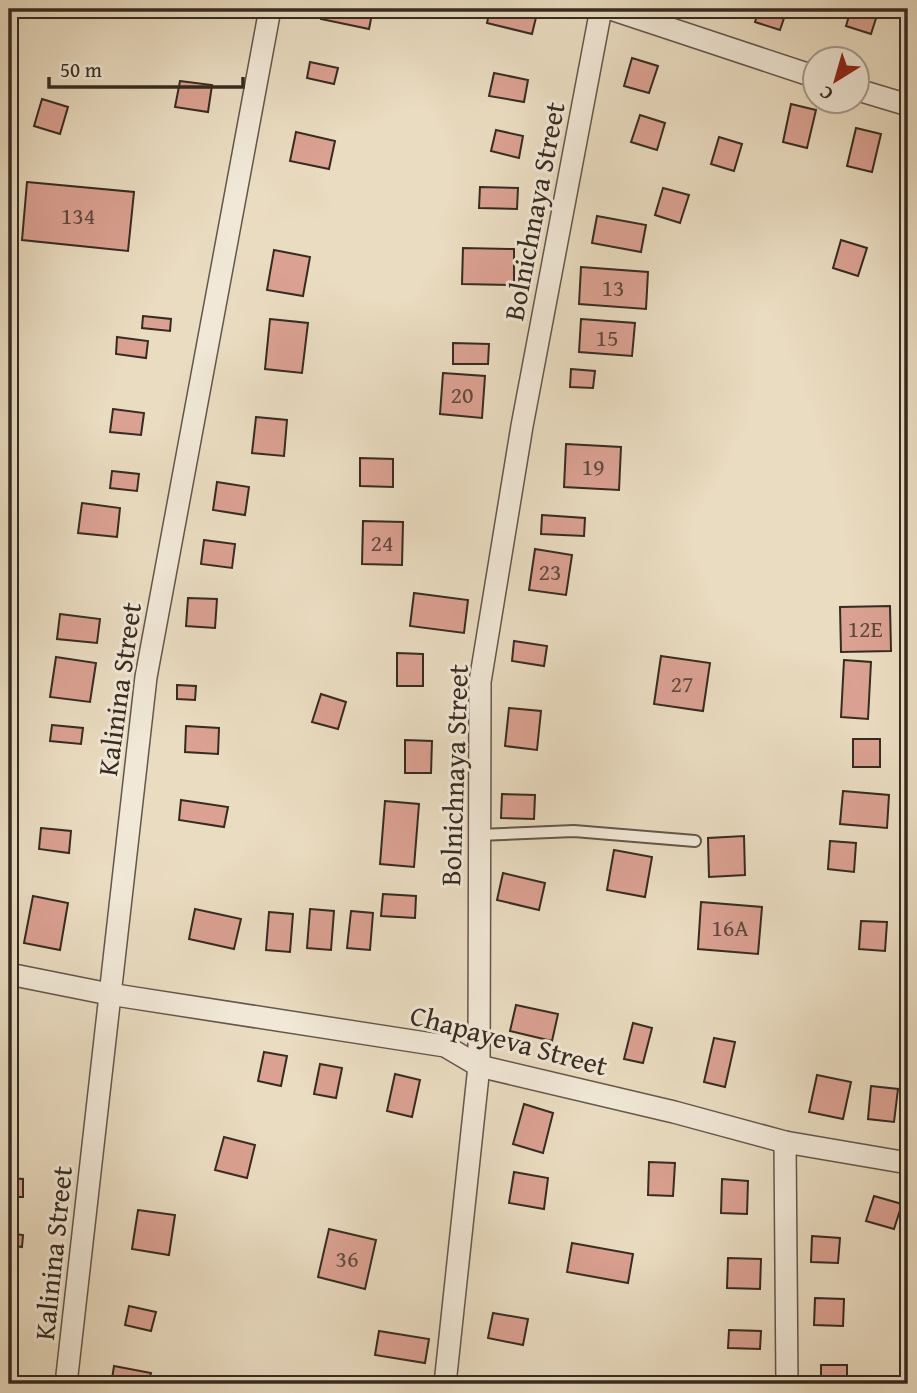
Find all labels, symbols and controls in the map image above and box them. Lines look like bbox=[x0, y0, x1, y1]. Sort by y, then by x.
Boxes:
scale bar bbox=[49, 46, 243, 90]
north arrow bbox=[802, 46, 872, 116]
text: 50 m bbox=[60, 54, 102, 85]
text: С bbox=[813, 79, 838, 108]
street label: Bolnichnaya Street bbox=[492, 98, 575, 324]
house number: 134 bbox=[61, 198, 95, 233]
house number: 13 bbox=[601, 270, 625, 305]
house number: 15 bbox=[595, 320, 619, 355]
house number: 20 bbox=[450, 377, 474, 412]
house number: 19 bbox=[581, 449, 605, 484]
house number: 24 bbox=[370, 525, 394, 560]
house number: 23 bbox=[538, 554, 562, 589]
street label: Kalinina Street bbox=[86, 599, 151, 778]
house number: 12Е bbox=[847, 611, 883, 646]
street label: Bolnichnaya Street bbox=[429, 663, 478, 887]
house number: 27 bbox=[670, 666, 694, 701]
house number: 16А bbox=[711, 910, 749, 945]
street label: Chapayeva Street bbox=[406, 993, 612, 1086]
street label: Kalinina Street bbox=[23, 1164, 82, 1342]
house number: 36 bbox=[335, 1241, 359, 1276]

